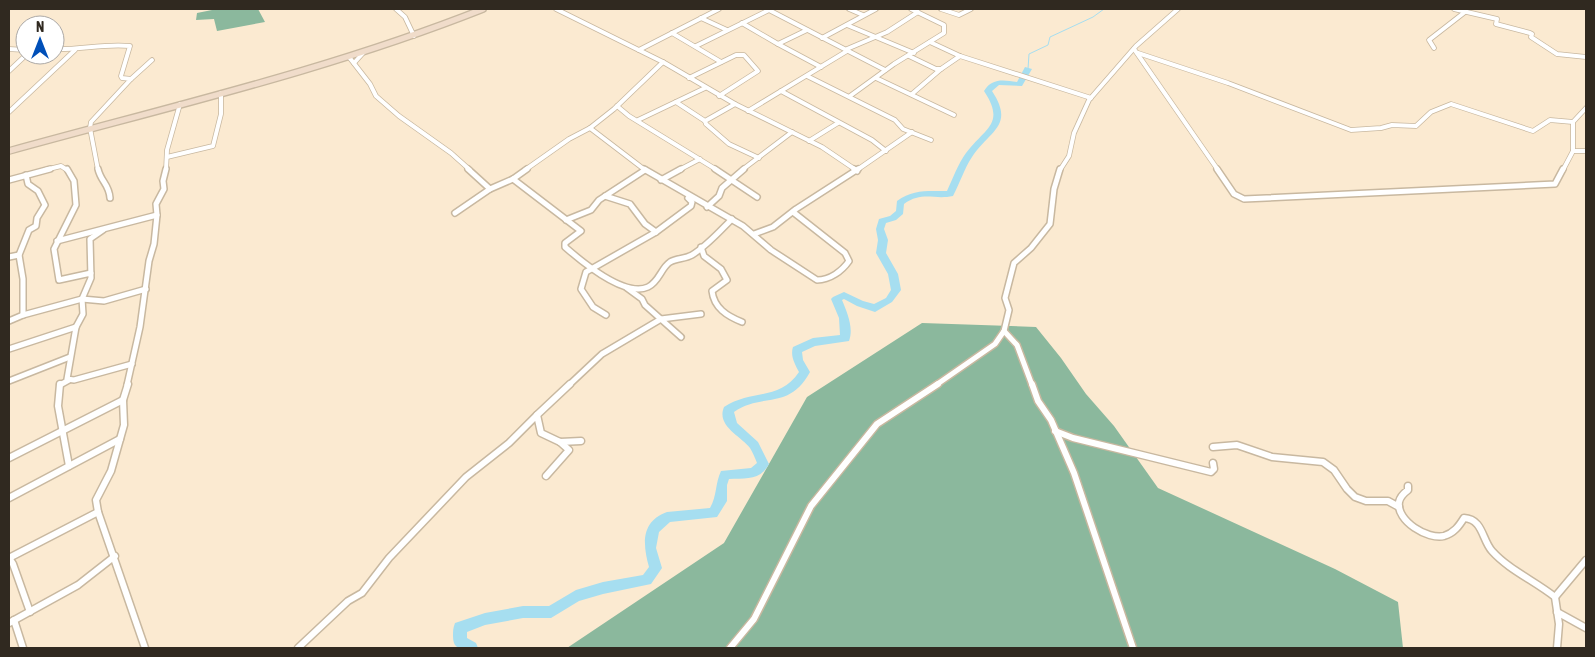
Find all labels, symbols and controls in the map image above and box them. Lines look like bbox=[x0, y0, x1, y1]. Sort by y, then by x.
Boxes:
north arrow bbox=[15, 15, 65, 65]
text: N bbox=[36, 19, 44, 35]

